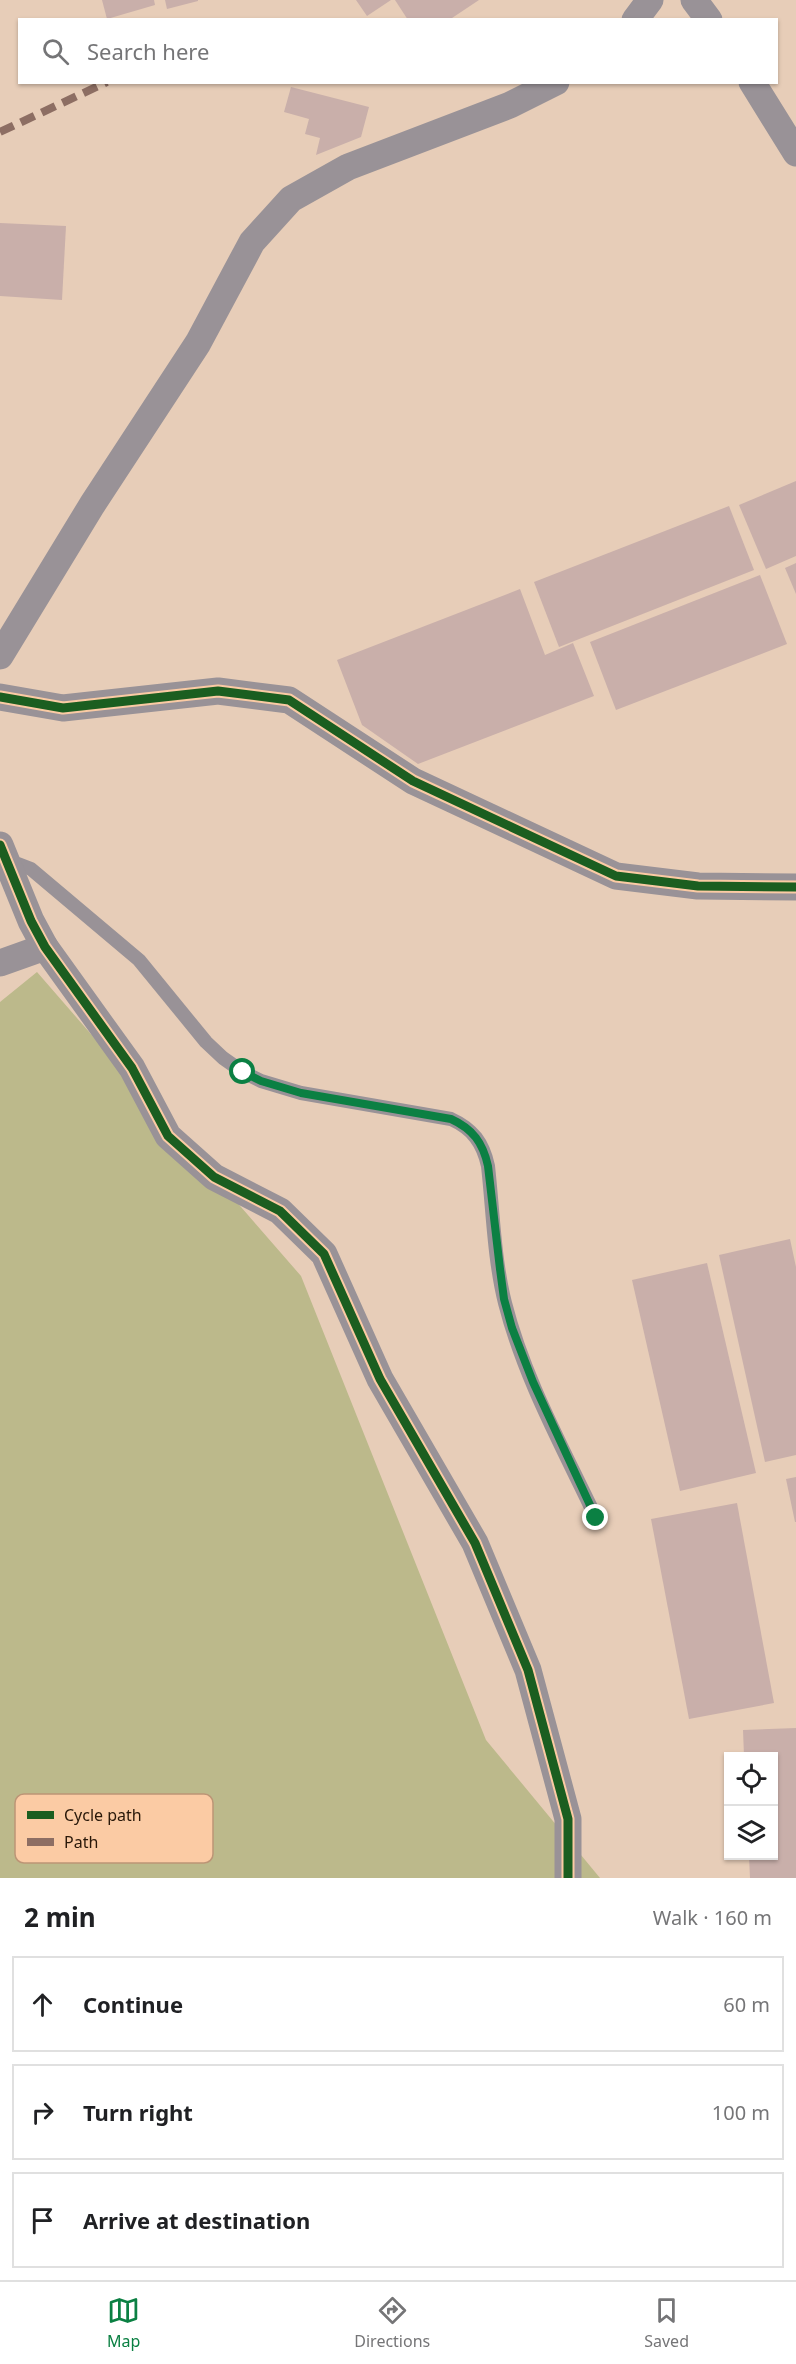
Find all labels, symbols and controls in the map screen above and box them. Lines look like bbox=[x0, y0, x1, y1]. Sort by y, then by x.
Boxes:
search box bbox=[18, 18, 778, 84]
icon: search bbox=[39, 35, 72, 68]
text: Search here bbox=[87, 36, 209, 66]
route start bbox=[229, 1058, 255, 1084]
route end bbox=[582, 1504, 608, 1530]
map controls bbox=[724, 1752, 778, 1860]
button: locate bbox=[724, 1752, 778, 1806]
legend bbox=[15, 1794, 213, 1863]
text: Cycle path bbox=[64, 1804, 142, 1826]
button: layers bbox=[724, 1806, 778, 1860]
text: Path bbox=[64, 1831, 98, 1853]
text: 2 min bbox=[24, 1899, 96, 1935]
text: Walk · 160 m bbox=[653, 1904, 772, 1931]
icon: ahead bbox=[26, 1988, 59, 2021]
text: Continue bbox=[83, 1989, 183, 2019]
text: 60 m bbox=[723, 1991, 770, 2018]
icon: right bbox=[26, 2096, 59, 2129]
text: Turn right bbox=[83, 2097, 193, 2127]
text: 100 m bbox=[712, 2099, 770, 2126]
icon: arrive bbox=[26, 2204, 59, 2237]
text: Arrive at destination bbox=[83, 2205, 310, 2235]
tab: Map bbox=[107, 2294, 140, 2352]
tab: Directions bbox=[354, 2294, 430, 2352]
tab: Saved bbox=[644, 2294, 689, 2352]

